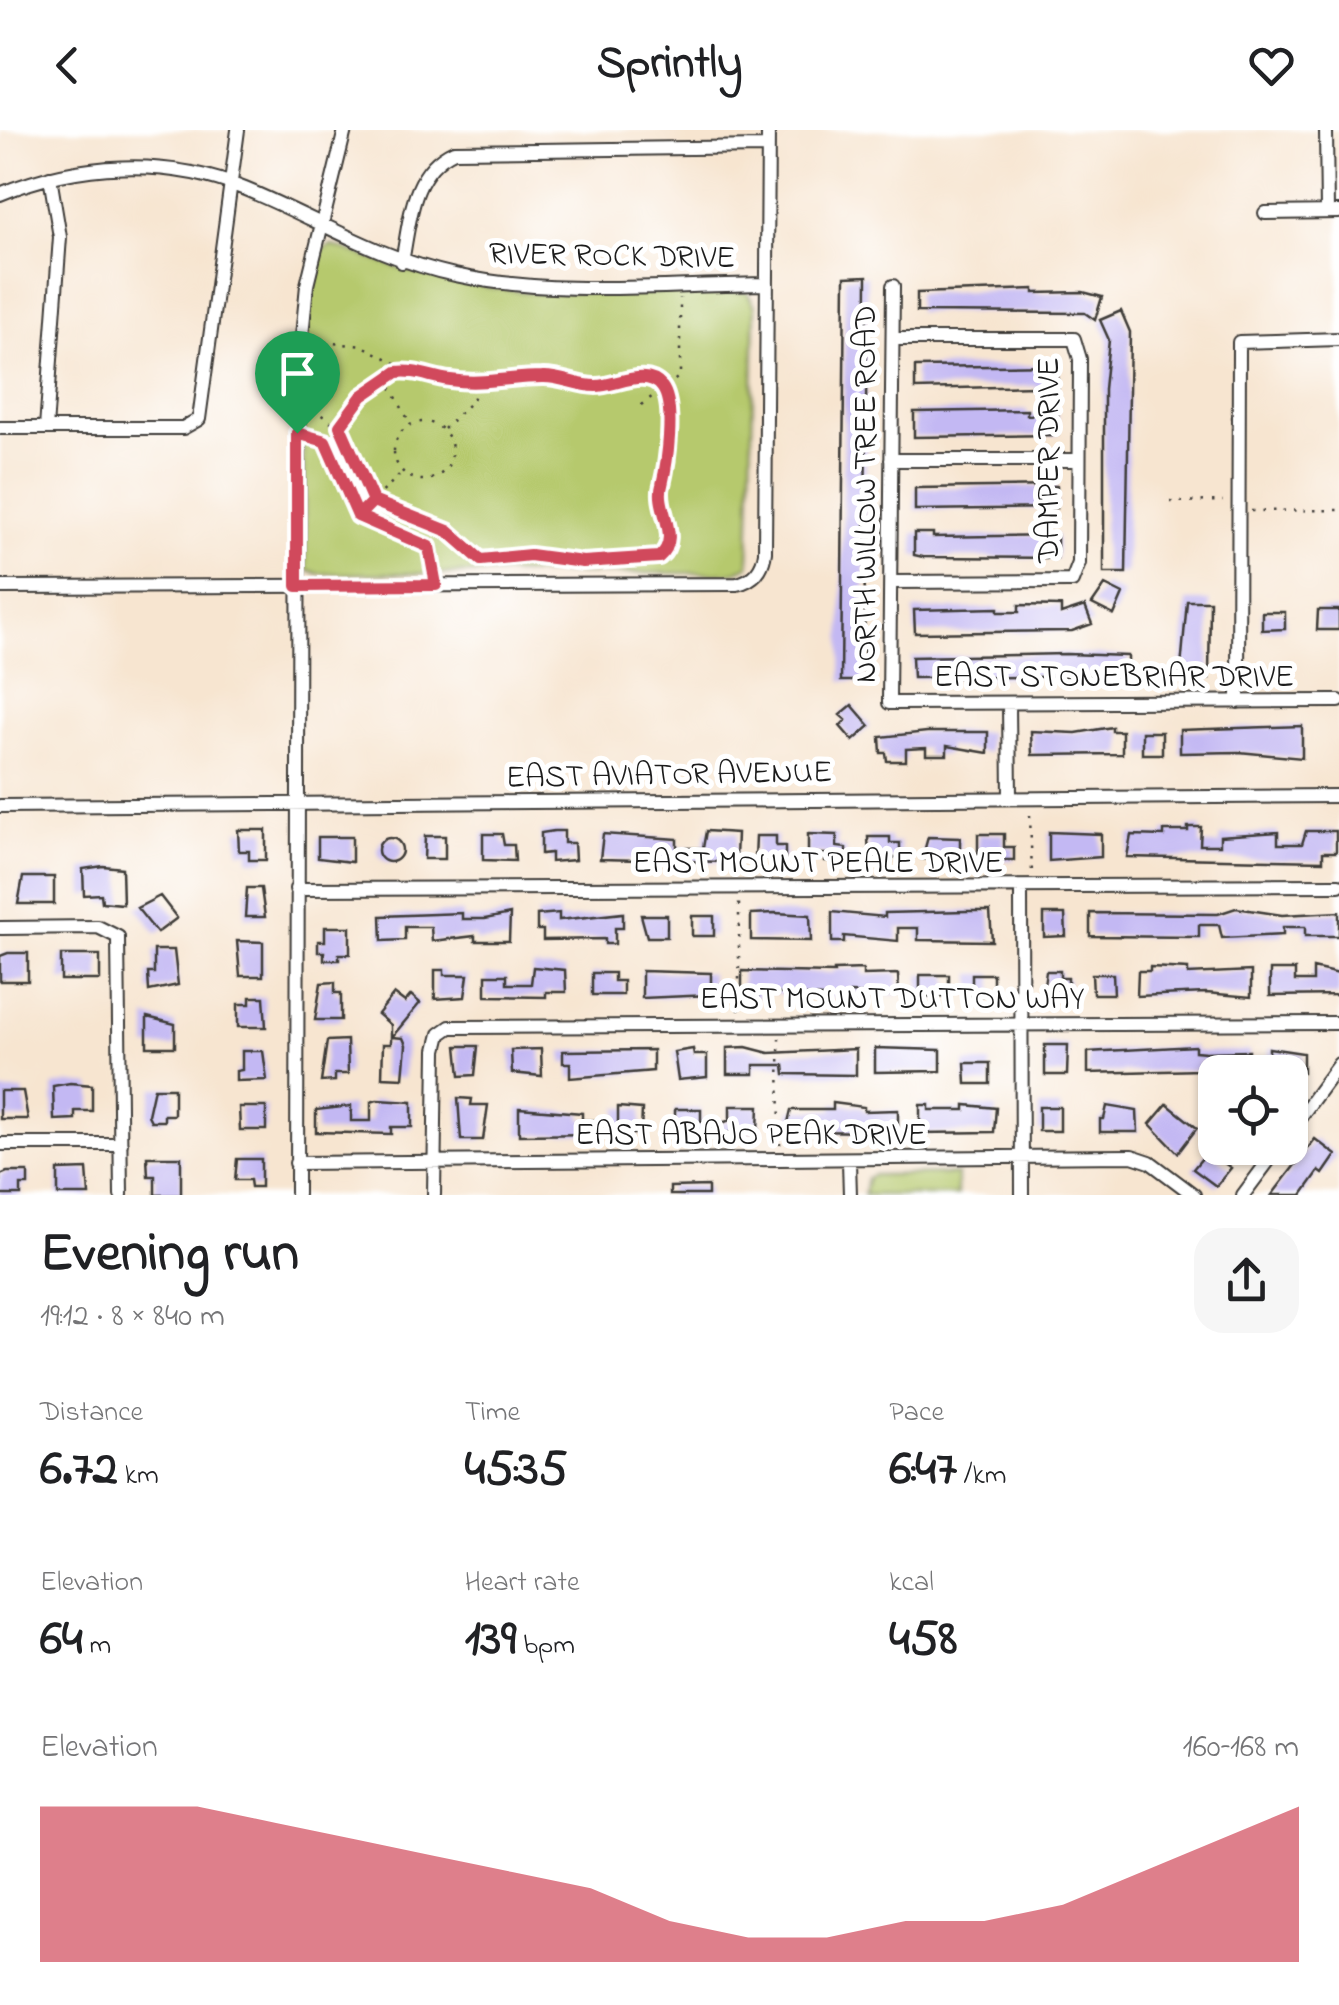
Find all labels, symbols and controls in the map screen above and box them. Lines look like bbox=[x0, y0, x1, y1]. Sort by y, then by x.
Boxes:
text: Sprintly bbox=[597, 32, 742, 98]
icon: back bbox=[40, 38, 95, 93]
icon: heart bbox=[1244, 38, 1299, 93]
street label: RIVER ROCK DRIVE bbox=[488, 232, 736, 283]
street label: NORTH WILLOW TREE ROAD bbox=[844, 305, 891, 683]
pin bbox=[255, 331, 340, 434]
icon: arrive bbox=[270, 346, 325, 401]
street label: DAMPER DRIVE bbox=[1027, 357, 1074, 564]
street label: EAST STONEBRIAR DRIVE bbox=[934, 655, 1294, 702]
street label: EAST AVIATOR AVENUE bbox=[505, 750, 833, 803]
street label: EAST MOUNT PEALE DRIVE bbox=[633, 841, 1003, 888]
street label: EAST MOUNT DUTTON WAY bbox=[700, 977, 1085, 1024]
map controls bbox=[1198, 1055, 1308, 1165]
button: locate bbox=[1198, 1055, 1308, 1165]
street label: EAST ABAJO PEAK DRIVE bbox=[575, 1113, 927, 1160]
text: Evening run bbox=[40, 1216, 299, 1296]
button: share bbox=[1194, 1228, 1299, 1333]
text: 19:12 · 8 × 840 m bbox=[40, 1294, 225, 1341]
text: Distance bbox=[40, 1393, 143, 1434]
text: Time bbox=[465, 1393, 520, 1434]
text: Pace bbox=[889, 1393, 944, 1434]
text: 6.72 bbox=[40, 1434, 118, 1507]
text: 45:35 bbox=[465, 1434, 567, 1507]
text: 6:47 bbox=[889, 1434, 957, 1507]
text: km bbox=[118, 1456, 159, 1497]
text: /km bbox=[957, 1456, 1006, 1497]
text: Elevation bbox=[40, 1563, 143, 1604]
text: Heart rate bbox=[465, 1563, 579, 1604]
text: kcal bbox=[889, 1563, 934, 1604]
text: 64 bbox=[40, 1604, 83, 1677]
text: 139 bbox=[465, 1604, 516, 1677]
text: 458 bbox=[889, 1604, 957, 1677]
text: m bbox=[83, 1626, 111, 1667]
text: bpm bbox=[516, 1626, 575, 1667]
text: Elevation bbox=[40, 1725, 158, 1772]
text: 160–168 m bbox=[1183, 1725, 1299, 1772]

